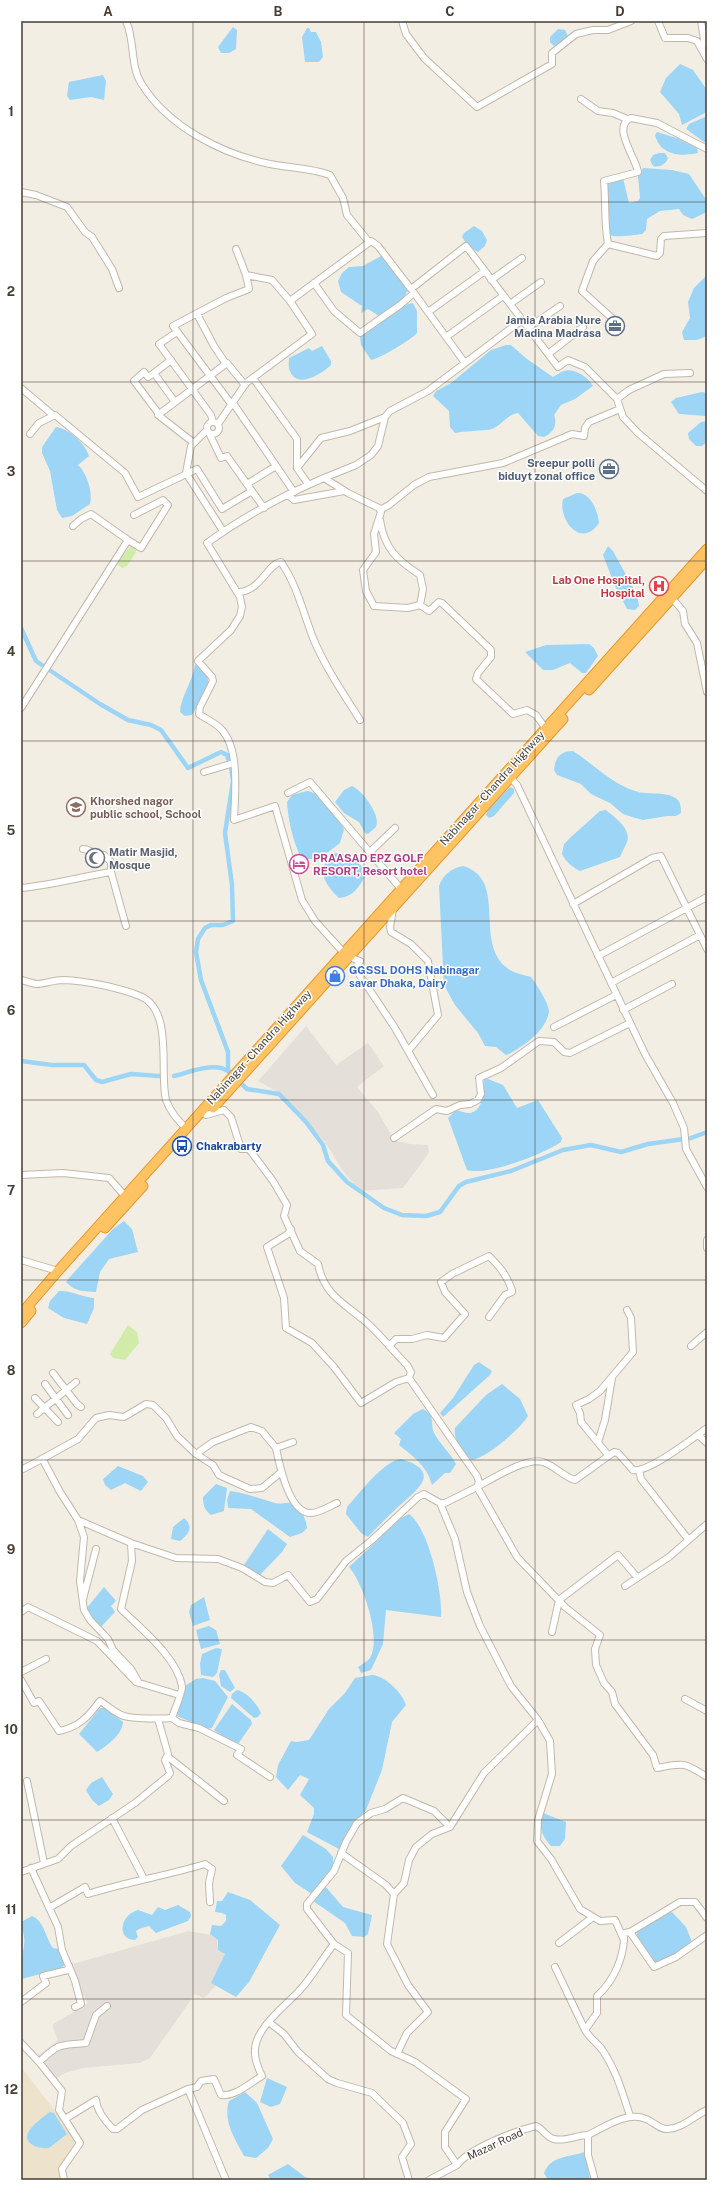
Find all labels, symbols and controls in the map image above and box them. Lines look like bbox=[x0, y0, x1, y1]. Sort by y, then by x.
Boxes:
text: A bbox=[103, 4, 113, 19]
text: B bbox=[274, 4, 283, 19]
text: C bbox=[445, 4, 455, 19]
text: D bbox=[615, 4, 625, 19]
text: 1 bbox=[8, 104, 14, 119]
text: 2 bbox=[7, 284, 15, 299]
place label: Jamia Arabia Nure Madina Madrasa bbox=[506, 314, 601, 339]
office icon: Jamia Arabia Nure Madina Madrasa bbox=[604, 315, 626, 337]
place label: Sreepur polli biduyt zonal office bbox=[498, 457, 595, 482]
office icon: Sreepur polli biduyt zonal office bbox=[598, 458, 620, 480]
text: 3 bbox=[7, 464, 16, 479]
place label: Lab One Hospital, Hospital bbox=[552, 574, 645, 599]
hospital icon: Lab One Hospital, Hospital bbox=[648, 575, 670, 597]
text: 4 bbox=[7, 644, 16, 659]
street label: Nabinagar - Chandra Highway bbox=[437, 728, 547, 848]
place label: Khorshed nagor public school, School bbox=[90, 795, 202, 820]
school or university icon: Khorshed nagor public school, School bbox=[65, 796, 87, 818]
text: 5 bbox=[7, 823, 16, 838]
place label: Matir Masjid, Mosque bbox=[109, 846, 178, 871]
mosque icon: Matir Masjid, Mosque bbox=[84, 847, 106, 869]
place label: PRAASAD EPZ GOLF RESORT, Resort hotel bbox=[313, 852, 427, 877]
hotel icon: PRAASAD EPZ GOLF RESORT, Resort hotel bbox=[288, 853, 310, 875]
place label: GGSSL DOHS Nabinagar savar Dhaka, Dairy bbox=[349, 964, 480, 989]
shop icon: GGSSL DOHS Nabinagar savar Dhaka, Dairy bbox=[324, 965, 346, 987]
street label: Nabinagar - Chandra Highway bbox=[204, 987, 314, 1107]
text: 6 bbox=[7, 1003, 16, 1018]
bus stop icon: Chakrabarty bbox=[171, 1135, 193, 1157]
place label: Chakrabarty bbox=[196, 1140, 263, 1152]
text: 7 bbox=[7, 1183, 15, 1198]
text: 8 bbox=[7, 1363, 16, 1378]
text: 9 bbox=[7, 1542, 15, 1557]
text: 10 bbox=[4, 1722, 18, 1737]
text: 11 bbox=[5, 1902, 17, 1917]
text: 12 bbox=[4, 2082, 18, 2097]
street label: Mazar Road bbox=[465, 2126, 525, 2162]

